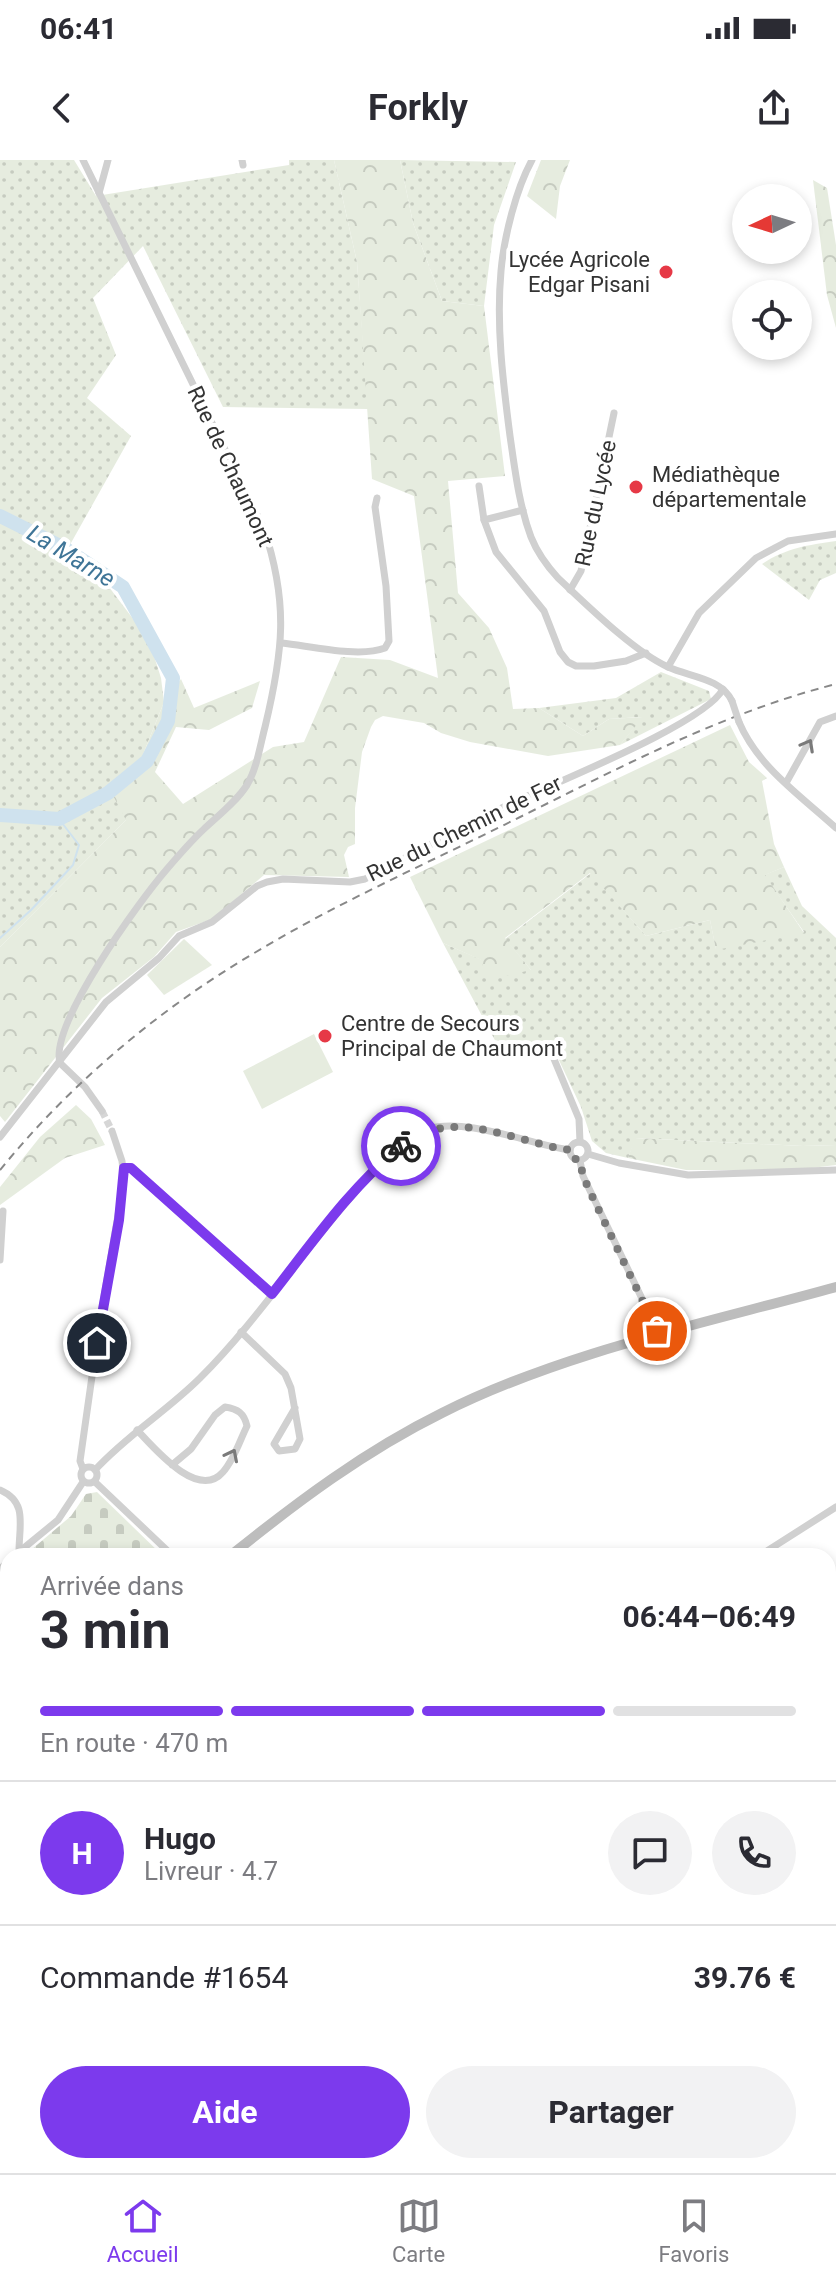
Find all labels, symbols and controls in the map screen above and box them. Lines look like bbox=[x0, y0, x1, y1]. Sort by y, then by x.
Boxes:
text: 06:41 bbox=[40, 11, 117, 46]
icon: back bbox=[40, 86, 84, 130]
icon: share bbox=[752, 86, 796, 130]
text: Forkly bbox=[368, 87, 468, 129]
north arrow bbox=[732, 184, 812, 264]
map controls bbox=[732, 184, 812, 360]
place label: Lycée Agricole Edgar Pisani bbox=[508, 247, 650, 297]
marker: Lycée Agricole Edgar Pisani bbox=[657, 263, 675, 281]
button: locate bbox=[732, 280, 812, 360]
street label: Rue de Chaumont bbox=[182, 382, 279, 550]
street label: Rue du Lycée bbox=[570, 438, 621, 568]
place label: Médiathèque départementale bbox=[652, 462, 807, 512]
marker: Médiathèque départementale bbox=[627, 478, 645, 496]
water label: La Marne bbox=[22, 519, 120, 593]
one-way arrow bbox=[798, 738, 813, 753]
street label: Rue du Chemin de Fer bbox=[363, 770, 566, 887]
place label: Centre de Secours Principal de Chaumont bbox=[341, 1011, 563, 1061]
marker: Centre de Secours Principal de Chaumont bbox=[316, 1027, 334, 1045]
courier bbox=[361, 1106, 441, 1186]
icon: bike bbox=[379, 1124, 423, 1168]
pin bbox=[623, 1297, 691, 1365]
pin bbox=[63, 1309, 131, 1377]
icon: bag bbox=[635, 1309, 679, 1353]
icon: home bbox=[75, 1321, 119, 1365]
one-way arrow bbox=[223, 1449, 238, 1464]
text: Arrivée dans bbox=[40, 1571, 184, 1601]
text: 06:44–06:49 bbox=[622, 1599, 796, 1634]
text: 3 min bbox=[40, 1600, 171, 1661]
text: En route · 470 m bbox=[40, 1728, 228, 1758]
button: chat bbox=[608, 1811, 692, 1895]
button: phone bbox=[712, 1811, 796, 1895]
text: Hugo bbox=[144, 1821, 216, 1856]
text: H bbox=[71, 1836, 93, 1871]
text: Livreur · 4.7 bbox=[144, 1856, 278, 1886]
text: Commande #1654 bbox=[40, 1960, 288, 1995]
text: 39.76 € bbox=[694, 1960, 796, 1995]
button: Aide bbox=[40, 2066, 410, 2158]
button: Partager bbox=[426, 2066, 796, 2158]
tab: Accueil bbox=[107, 2194, 179, 2267]
tab: Carte bbox=[392, 2194, 445, 2267]
tab: Favoris bbox=[658, 2194, 729, 2267]

